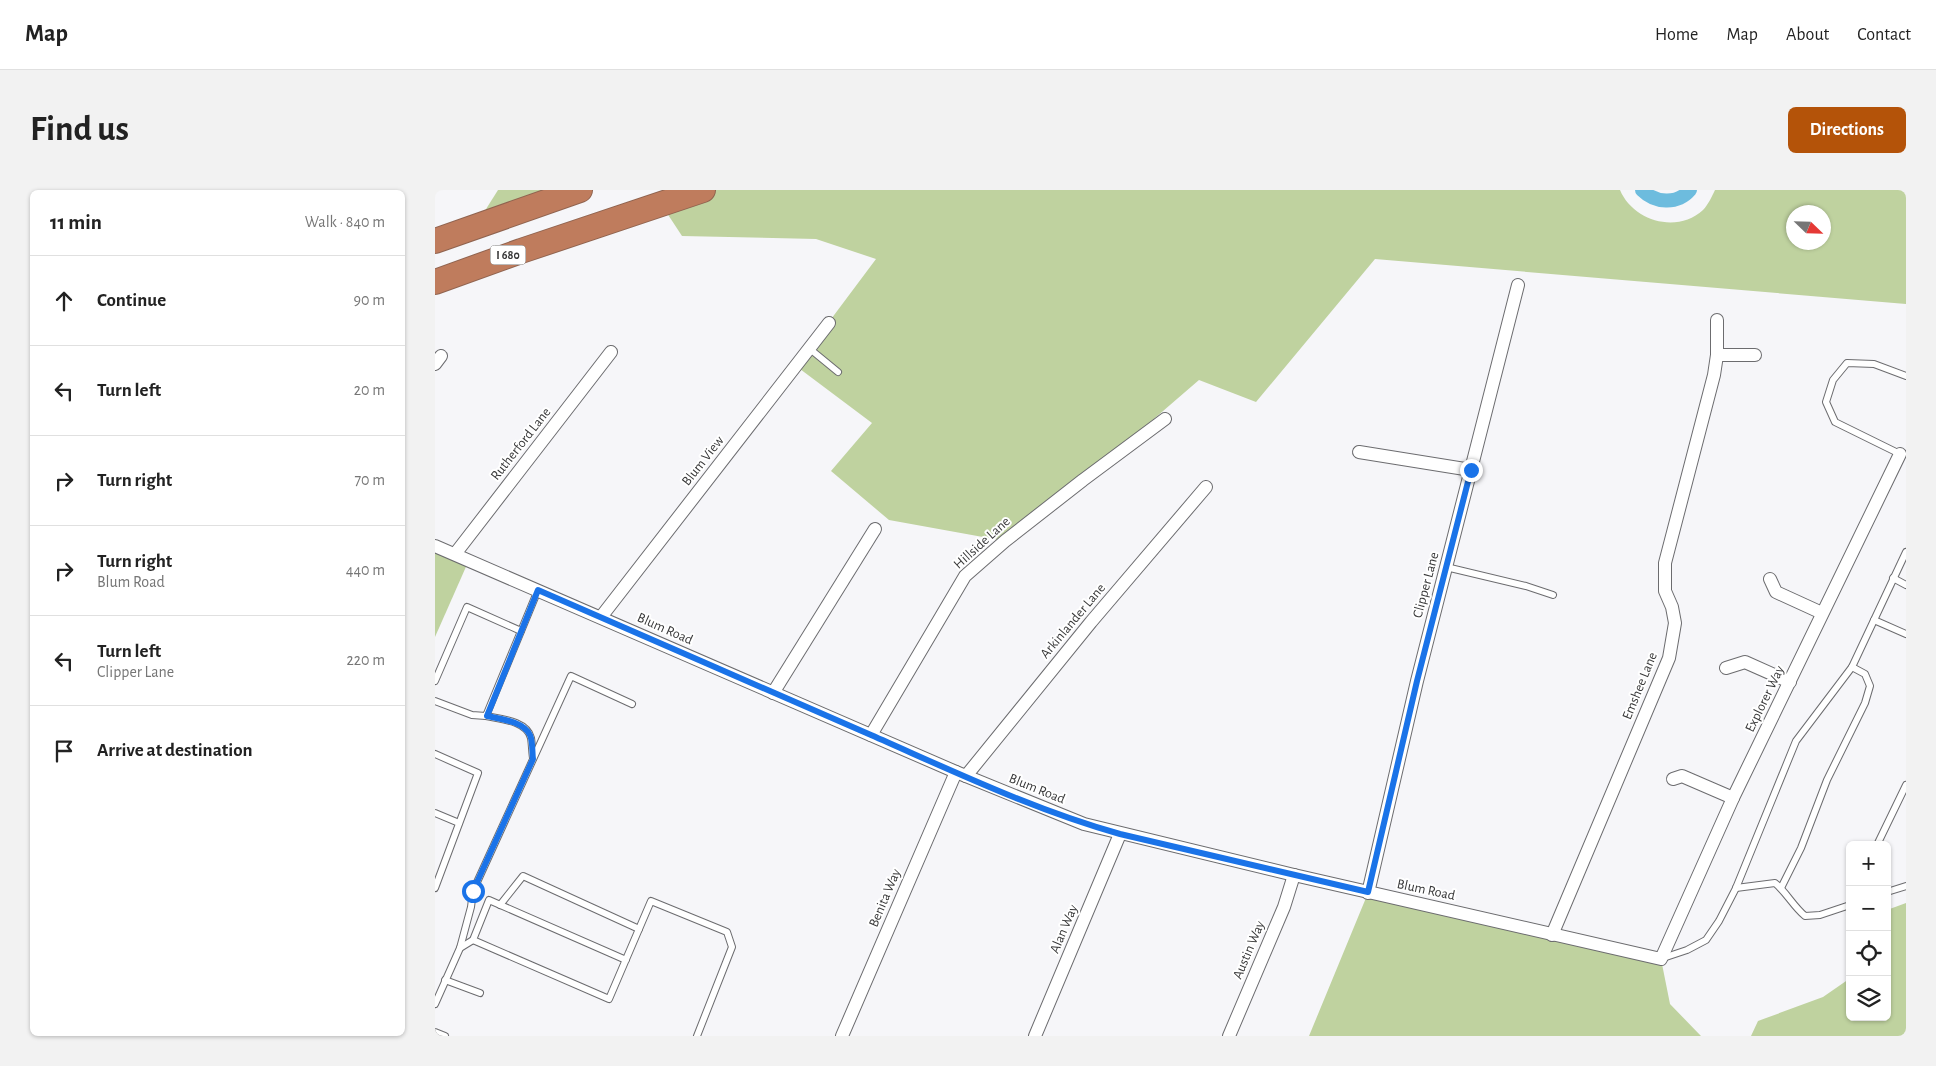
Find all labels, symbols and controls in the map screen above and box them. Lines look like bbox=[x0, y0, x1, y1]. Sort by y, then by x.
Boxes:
text: Map bbox=[25, 22, 68, 46]
text: Home bbox=[1655, 26, 1698, 44]
text: Map bbox=[1726, 26, 1758, 44]
text: About bbox=[1786, 26, 1829, 44]
text: Contact bbox=[1857, 26, 1911, 44]
button: Directions bbox=[1788, 107, 1906, 153]
text: Find us bbox=[30, 112, 129, 147]
north arrow bbox=[1786, 205, 1831, 250]
text: 11 min bbox=[50, 212, 102, 233]
text: Walk · 840 m bbox=[305, 214, 385, 230]
road number: I 680 bbox=[491, 246, 525, 264]
icon: ahead bbox=[50, 287, 78, 315]
text: Continue bbox=[97, 291, 166, 310]
text: 90 m bbox=[354, 292, 385, 308]
icon: left bbox=[50, 377, 78, 405]
text: Turn left bbox=[97, 381, 161, 400]
text: 20 m bbox=[354, 382, 385, 398]
street label: Rutherford Lane bbox=[488, 405, 554, 483]
street label: Blum View bbox=[679, 433, 727, 488]
route end bbox=[1460, 459, 1483, 482]
icon: right bbox=[50, 467, 78, 495]
text: Turn right bbox=[97, 471, 172, 490]
text: 70 m bbox=[354, 472, 385, 488]
street label: Hillside Lane bbox=[951, 514, 1013, 572]
street label: Clipper Lane bbox=[1411, 551, 1441, 619]
text: Turn right bbox=[97, 552, 172, 571]
icon: right bbox=[50, 557, 78, 585]
text: 440 m bbox=[346, 562, 385, 578]
text: Blum Road bbox=[97, 574, 165, 590]
street label: Arkinlander Lane bbox=[1038, 581, 1108, 661]
street label: Blum Road bbox=[635, 611, 695, 647]
text: Turn left bbox=[97, 642, 161, 661]
icon: left bbox=[50, 647, 78, 675]
street label: Emshee Lane bbox=[1620, 650, 1660, 722]
text: 220 m bbox=[347, 652, 385, 668]
text: Clipper Lane bbox=[97, 664, 174, 680]
street label: Explorer Way bbox=[1743, 664, 1787, 734]
icon: arrive bbox=[50, 737, 78, 765]
text: Arrive at destination bbox=[97, 741, 253, 760]
street label: Blum Road bbox=[1007, 771, 1067, 807]
map controls bbox=[1846, 841, 1891, 1021]
button: + bbox=[1846, 841, 1891, 886]
street label: Benita Way bbox=[867, 867, 904, 929]
street label: Blum Road bbox=[1396, 877, 1456, 903]
route start bbox=[462, 880, 485, 903]
button: − bbox=[1846, 886, 1891, 931]
street label: Alan Way bbox=[1048, 903, 1080, 955]
street label: Austin Way bbox=[1231, 919, 1267, 981]
button: locate bbox=[1846, 931, 1891, 976]
button: layers bbox=[1846, 976, 1891, 1021]

